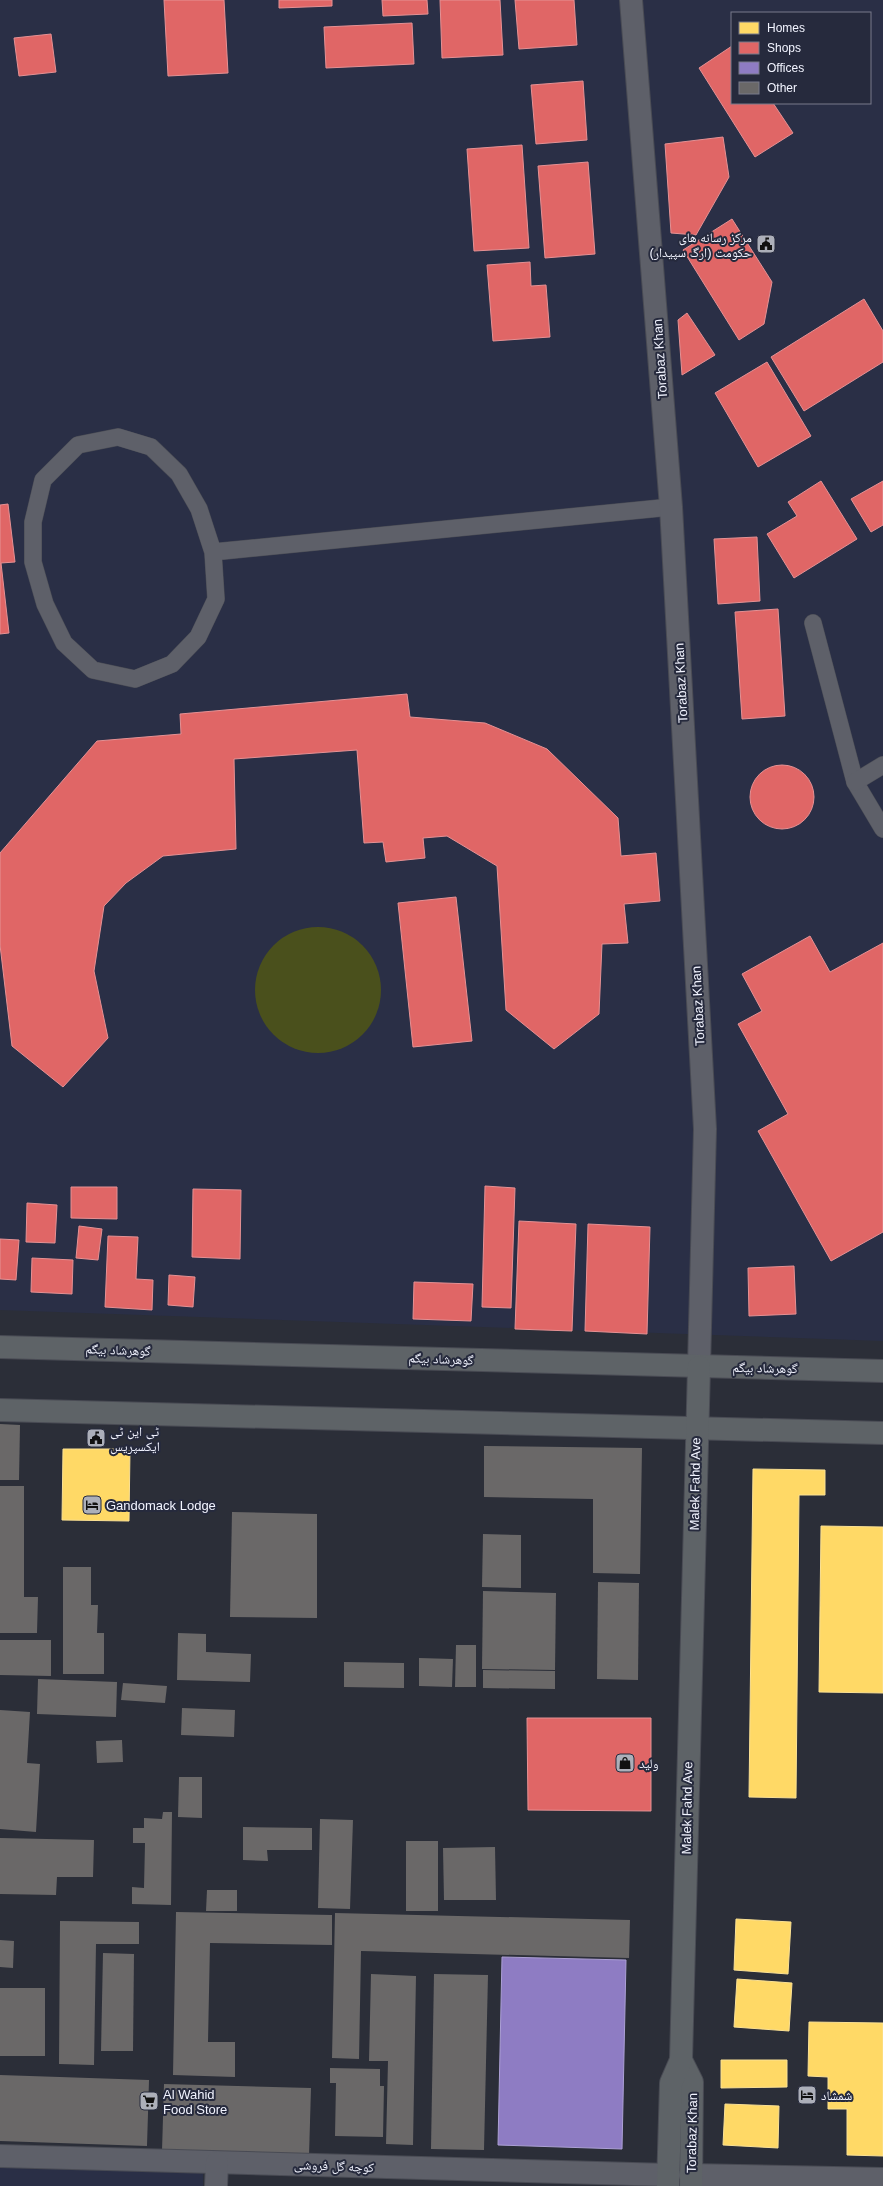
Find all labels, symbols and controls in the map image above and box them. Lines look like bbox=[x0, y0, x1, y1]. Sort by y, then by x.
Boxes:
legend bbox=[731, 12, 871, 104]
text: Homes bbox=[767, 21, 805, 35]
text: Shops bbox=[767, 41, 801, 55]
text: Offices bbox=[767, 61, 804, 75]
text: Other bbox=[767, 81, 797, 95]
place label: مرکز رسانه های حکومت (ارگ سپیدار) bbox=[650, 230, 752, 261]
public building icon: مرکز رسانه های حکومت (ارگ سپیدار) bbox=[755, 233, 777, 255]
street label: Torabaz Khan bbox=[650, 318, 670, 400]
street label: Torabaz Khan bbox=[671, 643, 691, 723]
street label: Torabaz Khan bbox=[688, 966, 708, 1046]
street label: گوهرشاد بیگم bbox=[85, 1341, 151, 1360]
street label: گوهرشاد بیگم bbox=[408, 1350, 474, 1369]
street label: گوهرشاد بیگم bbox=[732, 1360, 798, 1377]
place label: ٹی این ٹی ایکسپریس bbox=[110, 1424, 160, 1455]
public building icon: ٹی این ٹی ایکسپریس bbox=[85, 1427, 107, 1449]
street label: Malek Fahd Ave bbox=[687, 1437, 703, 1531]
hotel icon: Gandomack Lodge bbox=[81, 1494, 103, 1516]
place label: Gandomack Lodge bbox=[106, 1498, 216, 1513]
shop icon: ولید bbox=[614, 1752, 636, 1774]
place label: ولید bbox=[639, 1756, 659, 1772]
street label: Malek Fahd Ave bbox=[679, 1761, 695, 1855]
hotel icon: شمشاد bbox=[796, 2084, 818, 2106]
place label: Al Wahid Food Store bbox=[163, 2087, 227, 2117]
place label: شمشاد bbox=[821, 2088, 852, 2103]
supermarket icon: Al Wahid Food Store bbox=[138, 2090, 160, 2112]
street label: Torabaz Khan bbox=[684, 2093, 700, 2173]
street label: کوچه گل فروشی bbox=[294, 2157, 375, 2176]

